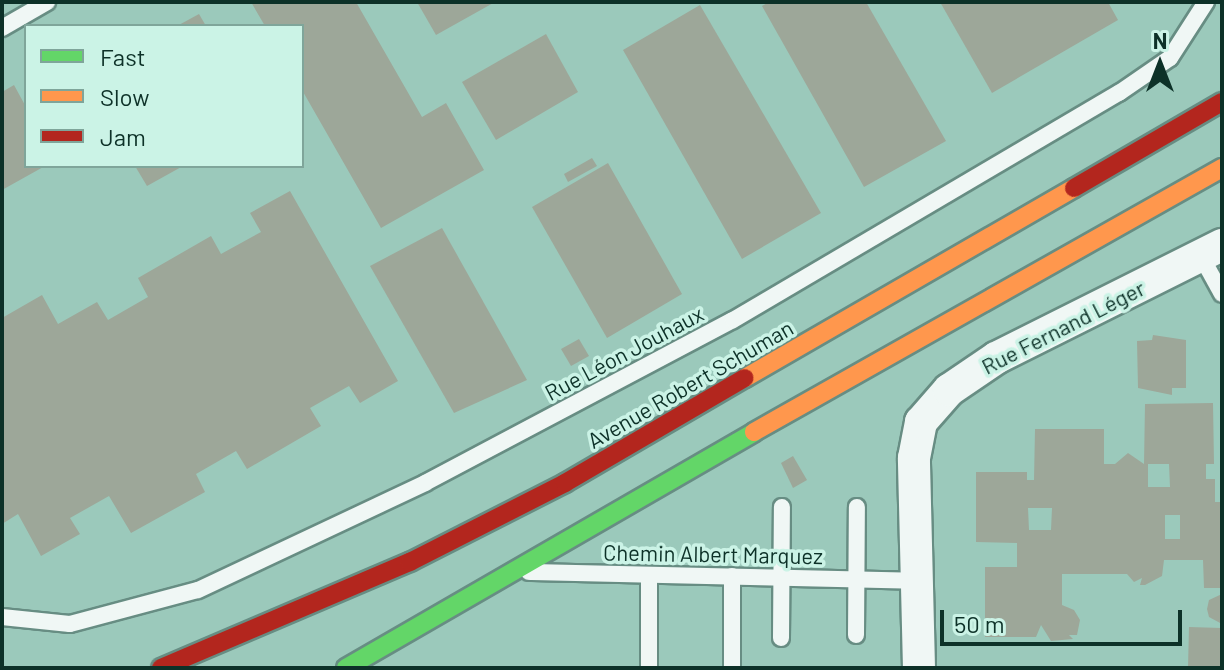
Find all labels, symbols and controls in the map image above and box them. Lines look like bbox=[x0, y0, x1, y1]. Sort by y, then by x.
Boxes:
legend bbox=[24, 24, 304, 168]
north arrow bbox=[1120, 24, 1200, 104]
text: N bbox=[1153, 27, 1167, 53]
text: Fast bbox=[100, 42, 145, 71]
text: Slow bbox=[100, 82, 149, 111]
text: Jam bbox=[100, 122, 146, 151]
street label: Rue Fernand Léger bbox=[977, 274, 1149, 380]
street label: Rue Léon Jouhaux bbox=[540, 300, 708, 406]
street label: Avenue Robert Schuman bbox=[582, 314, 798, 454]
street label: Chemin Albert Marquez bbox=[603, 539, 823, 569]
scale bar bbox=[944, 594, 1186, 644]
text: 50 m bbox=[954, 609, 1005, 638]

